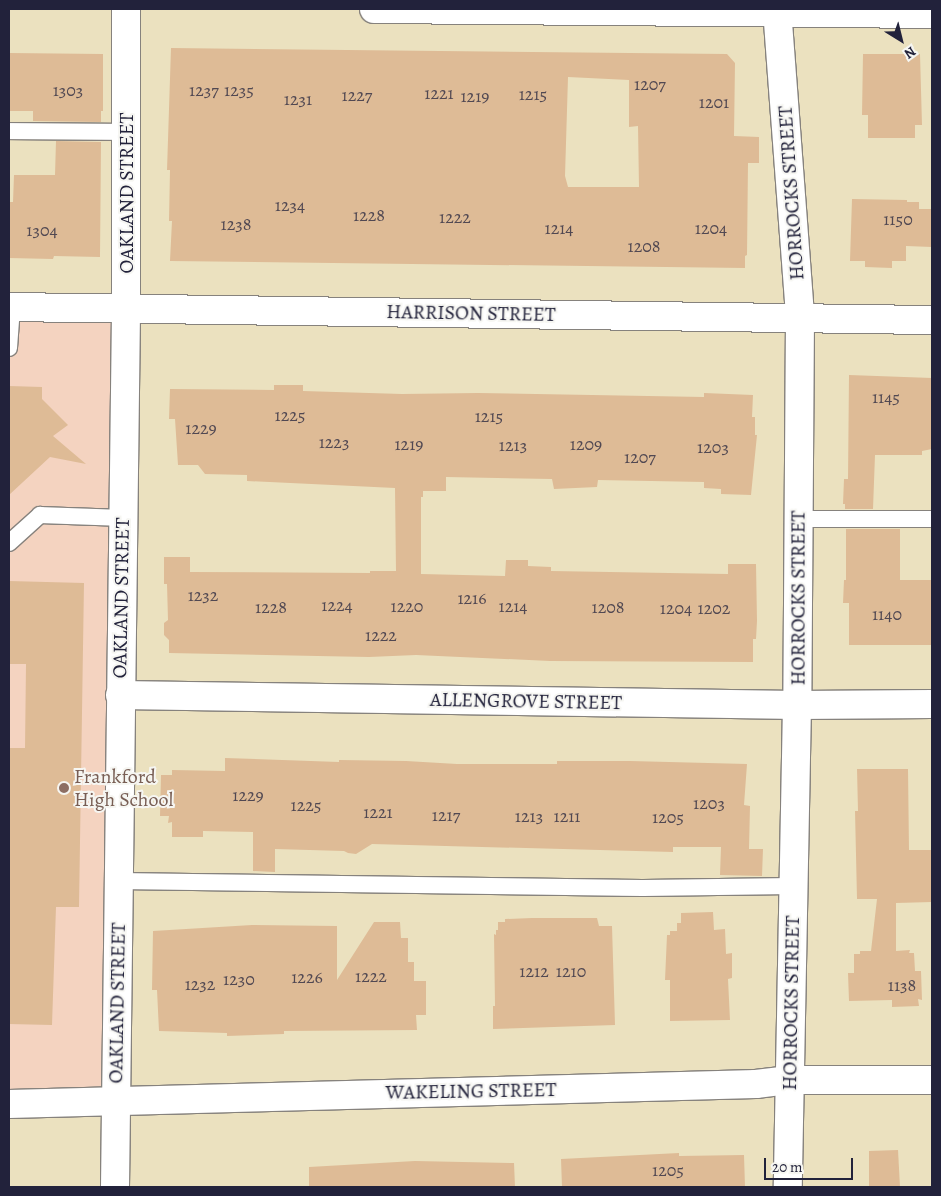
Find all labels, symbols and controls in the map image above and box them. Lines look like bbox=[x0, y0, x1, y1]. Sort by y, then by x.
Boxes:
north arrow bbox=[876, 15, 926, 65]
text: N bbox=[900, 42, 920, 63]
house number: 1207 bbox=[634, 73, 666, 95]
house number: 1303 bbox=[53, 79, 83, 101]
house number: 1237 bbox=[189, 79, 219, 101]
house number: 1235 bbox=[224, 79, 254, 101]
house number: 1221 bbox=[424, 82, 454, 104]
house number: 1215 bbox=[519, 83, 547, 105]
house number: 1227 bbox=[342, 84, 372, 106]
house number: 1219 bbox=[460, 85, 490, 107]
house number: 1231 bbox=[284, 88, 312, 110]
house number: 1201 bbox=[699, 91, 729, 113]
street label: HORROCKS STREET bbox=[773, 105, 809, 281]
street label: OAKLAND STREET bbox=[114, 113, 138, 273]
house number: 1234 bbox=[275, 194, 305, 216]
house number: 1228 bbox=[353, 204, 385, 226]
house number: 1222 bbox=[439, 206, 471, 228]
house number: 1150 bbox=[883, 208, 913, 230]
house number: 1238 bbox=[221, 213, 251, 235]
house number: 1214 bbox=[544, 217, 574, 239]
house number: 1204 bbox=[695, 217, 727, 239]
house number: 1304 bbox=[26, 219, 58, 241]
house number: 1208 bbox=[627, 235, 661, 257]
street label: HARRISON STREET bbox=[386, 300, 556, 326]
house number: 1145 bbox=[872, 386, 900, 408]
house number: 1225 bbox=[275, 404, 305, 426]
house number: 1215 bbox=[475, 405, 503, 427]
house number: 1229 bbox=[185, 417, 217, 439]
house number: 1223 bbox=[319, 431, 349, 453]
house number: 1219 bbox=[394, 433, 424, 455]
house number: 1209 bbox=[570, 433, 602, 455]
house number: 1213 bbox=[499, 434, 527, 456]
house number: 1203 bbox=[697, 436, 729, 458]
house number: 1207 bbox=[624, 446, 656, 468]
street label: HORROCKS STREET bbox=[786, 511, 810, 685]
street label: OAKLAND STREET bbox=[108, 517, 134, 679]
house number: 1232 bbox=[188, 584, 218, 606]
house number: 1216 bbox=[457, 587, 487, 609]
house number: 1224 bbox=[321, 594, 353, 616]
house number: 1220 bbox=[391, 595, 423, 617]
house number: 1214 bbox=[498, 595, 528, 617]
house number: 1228 bbox=[255, 596, 287, 618]
house number: 1208 bbox=[591, 596, 625, 618]
house number: 1204 bbox=[660, 597, 692, 619]
house number: 1202 bbox=[698, 597, 730, 619]
house number: 1140 bbox=[872, 603, 902, 625]
house number: 1222 bbox=[365, 624, 397, 646]
street label: ALLENGROVE STREET bbox=[430, 687, 622, 715]
place label: Frankford High School bbox=[74, 764, 173, 811]
marker: Frankford High School bbox=[58, 782, 70, 794]
house number: 1229 bbox=[232, 784, 264, 806]
house number: 1203 bbox=[693, 792, 725, 814]
house number: 1225 bbox=[291, 794, 321, 816]
house number: 1221 bbox=[363, 801, 393, 823]
house number: 1217 bbox=[432, 804, 460, 826]
house number: 1213 bbox=[515, 805, 543, 827]
house number: 1211 bbox=[553, 805, 581, 827]
house number: 1205 bbox=[652, 806, 684, 828]
street label: HORROCKS STREET bbox=[777, 915, 805, 1091]
street label: OAKLAND STREET bbox=[104, 922, 130, 1084]
house number: 1212 bbox=[519, 960, 549, 982]
house number: 1210 bbox=[556, 960, 586, 982]
house number: 1222 bbox=[355, 965, 387, 987]
house number: 1226 bbox=[291, 966, 323, 988]
house number: 1230 bbox=[223, 968, 255, 990]
house number: 1232 bbox=[185, 973, 215, 995]
house number: 1138 bbox=[888, 974, 916, 996]
street label: WAKELING STREET bbox=[385, 1078, 557, 1104]
scale bar bbox=[766, 1148, 855, 1180]
text: 20 m bbox=[772, 1157, 803, 1177]
house number: 1205 bbox=[652, 1159, 684, 1181]

